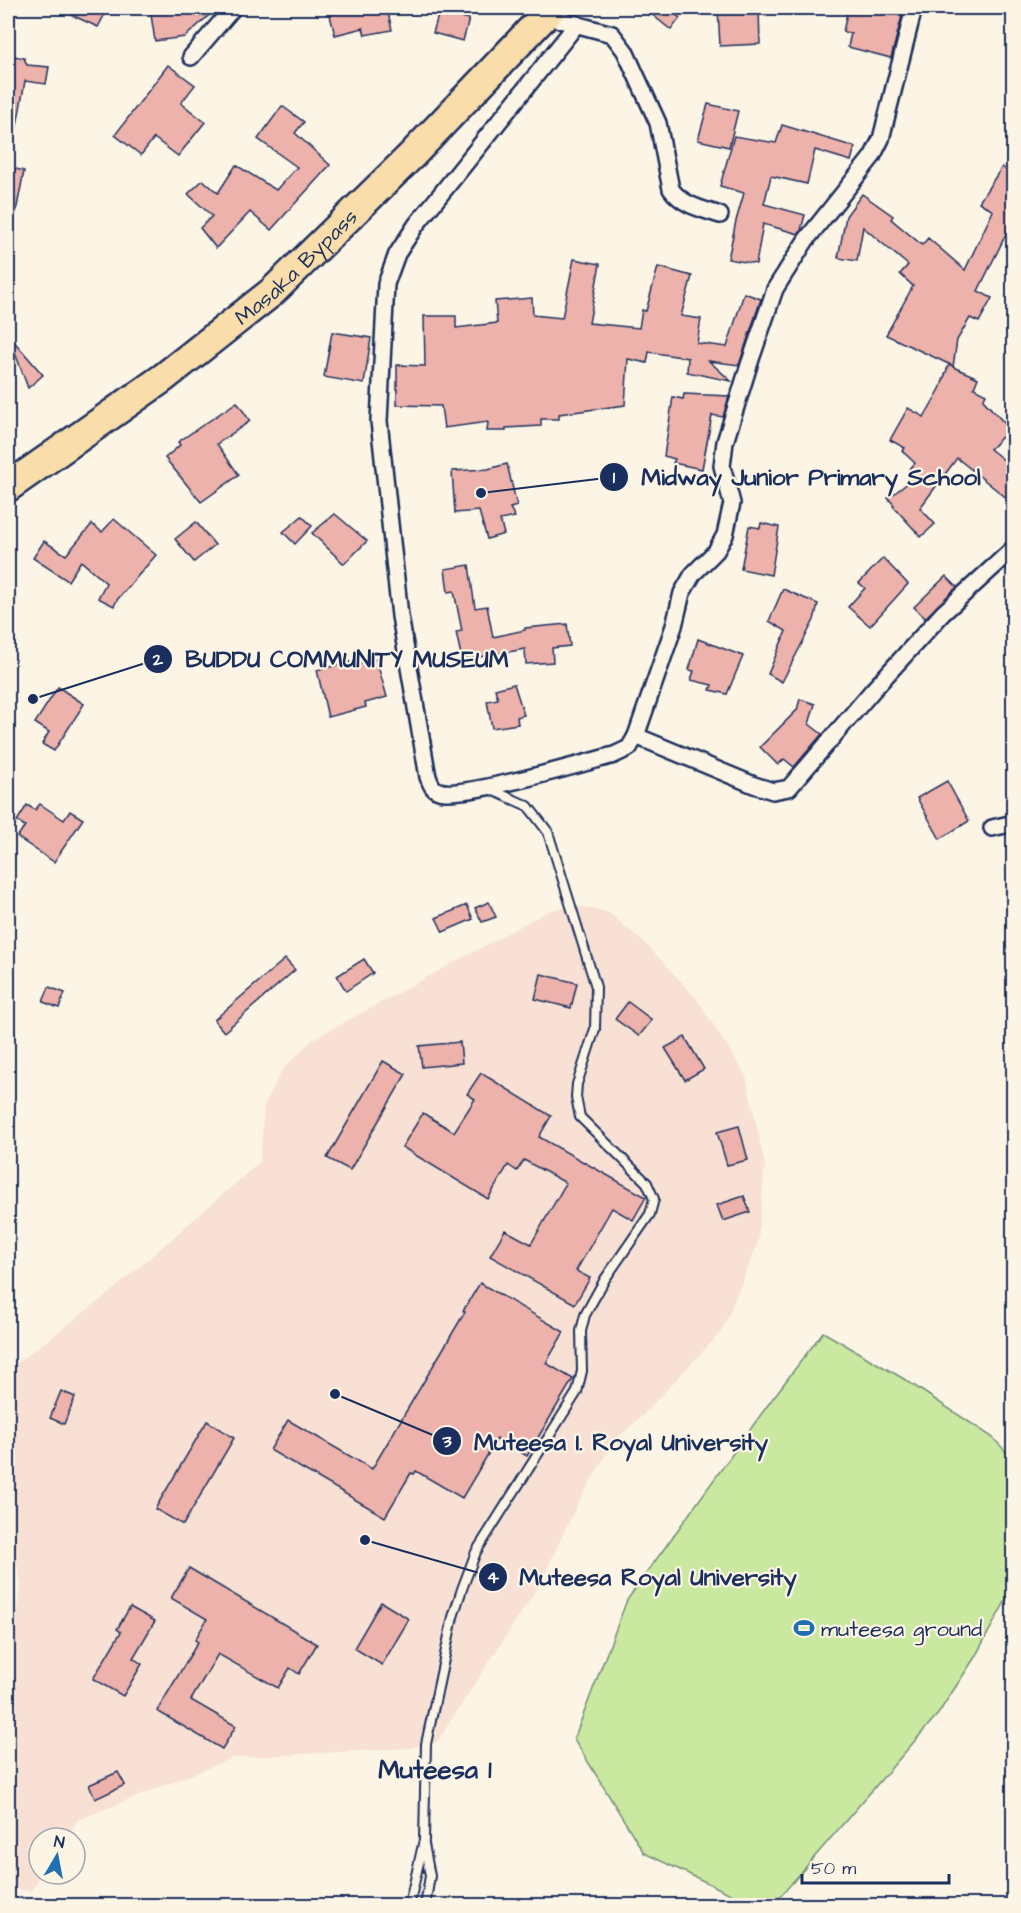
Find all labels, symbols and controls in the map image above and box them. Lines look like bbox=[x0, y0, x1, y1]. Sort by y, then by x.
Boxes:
street label: Masaka Bypass bbox=[228, 202, 365, 333]
callout: Midway Junior Primary School bbox=[599, 456, 993, 498]
text: Midway Junior Primary School bbox=[641, 461, 981, 497]
text: 1 bbox=[613, 465, 616, 490]
callout: BUDDU COMMUNITY MUSEUM bbox=[143, 638, 520, 680]
text: BUDDU COMMUNITY MUSEUM bbox=[185, 643, 509, 677]
text: 2 bbox=[152, 647, 164, 672]
callout: Muteesa I. Royal University bbox=[432, 1420, 780, 1462]
text: Muteesa I. Royal University bbox=[474, 1426, 769, 1462]
text: 3 bbox=[441, 1429, 452, 1454]
callout: Muteesa Royal University bbox=[478, 1556, 809, 1598]
text: Muteesa Royal University bbox=[519, 1561, 797, 1597]
text: 4 bbox=[487, 1565, 500, 1590]
place label: muteesa ground bbox=[821, 1614, 982, 1646]
sports icon: muteesa ground bbox=[792, 1616, 816, 1640]
district label: Muteesa 1 bbox=[378, 1752, 492, 1788]
north arrow bbox=[27, 1826, 87, 1886]
text: N bbox=[53, 1831, 66, 1854]
scale bar bbox=[802, 1847, 949, 1885]
text: 50 m bbox=[811, 1856, 856, 1881]

